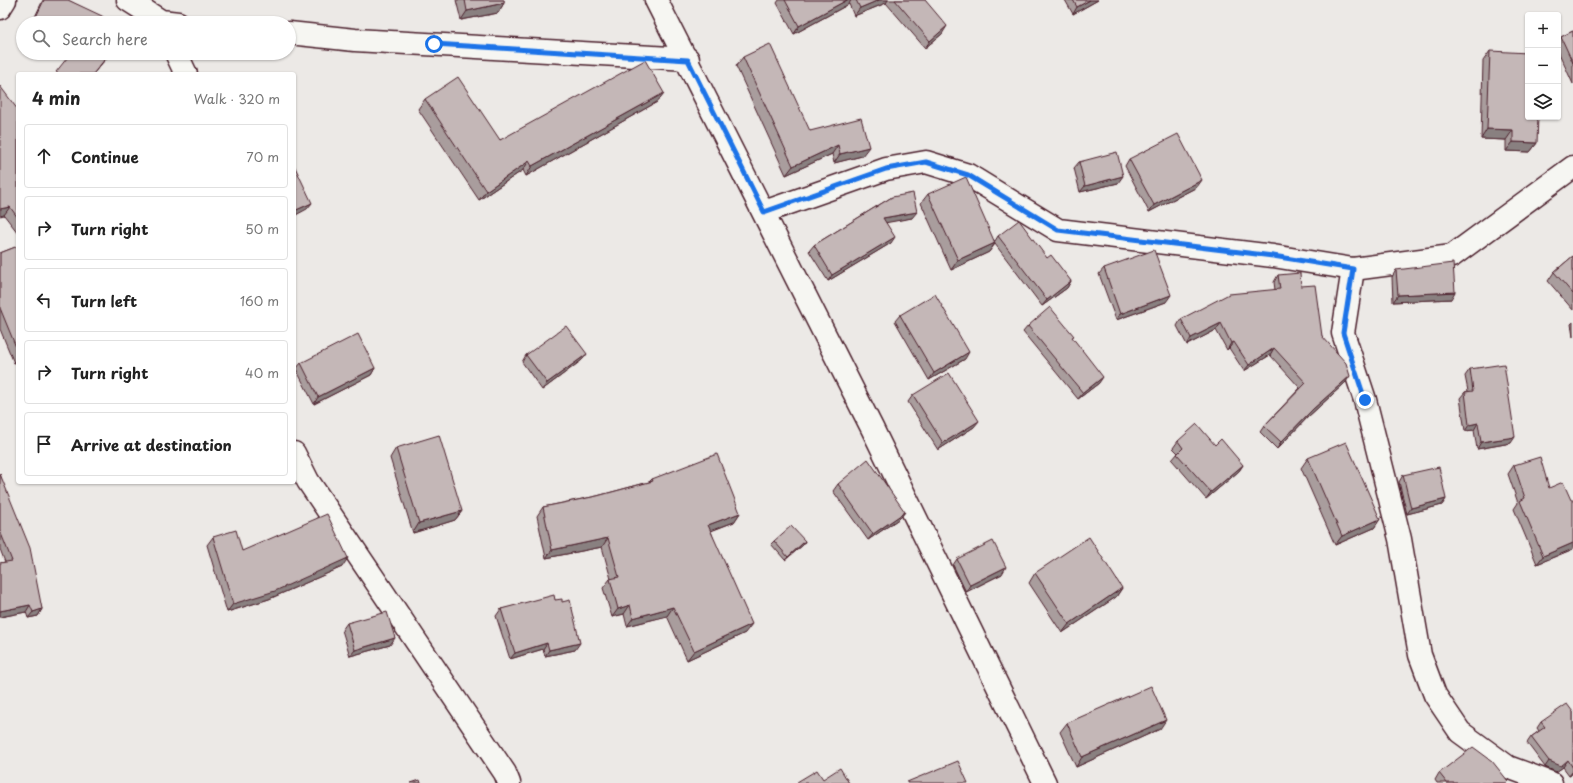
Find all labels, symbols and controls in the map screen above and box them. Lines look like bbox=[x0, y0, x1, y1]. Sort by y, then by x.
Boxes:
map controls bbox=[1525, 12, 1561, 120]
button: + bbox=[1525, 12, 1561, 48]
search box bbox=[16, 16, 296, 60]
icon: search bbox=[30, 27, 52, 49]
text: Search here bbox=[62, 27, 148, 50]
route start bbox=[425, 35, 443, 53]
button: − bbox=[1525, 48, 1561, 84]
button: layers bbox=[1525, 84, 1561, 120]
text: 4 min bbox=[32, 85, 80, 111]
text: Walk · 320 m bbox=[194, 89, 280, 108]
icon: ahead bbox=[33, 145, 55, 167]
text: Continue bbox=[71, 145, 139, 168]
text: 70 m bbox=[246, 147, 279, 166]
icon: right bbox=[33, 217, 55, 239]
text: Turn right bbox=[71, 217, 148, 240]
text: 50 m bbox=[245, 219, 279, 238]
icon: left bbox=[33, 289, 55, 311]
text: Turn left bbox=[71, 289, 137, 312]
text: 160 m bbox=[240, 291, 279, 310]
icon: right bbox=[33, 361, 55, 383]
text: Turn right bbox=[71, 361, 148, 384]
text: 40 m bbox=[245, 363, 279, 382]
route end bbox=[1356, 391, 1374, 409]
icon: arrive bbox=[33, 433, 55, 455]
text: Arrive at destination bbox=[71, 433, 232, 456]

